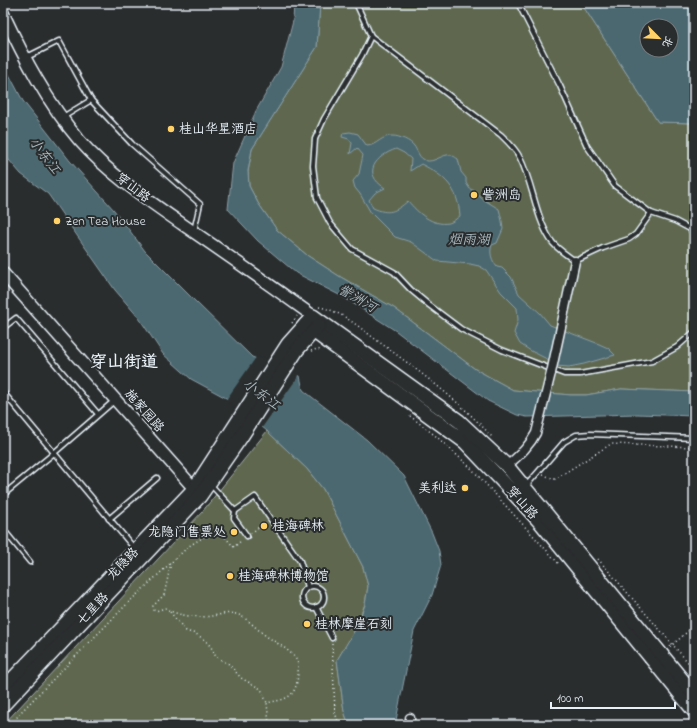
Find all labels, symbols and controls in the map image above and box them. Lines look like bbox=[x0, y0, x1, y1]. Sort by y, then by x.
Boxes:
north arrow bbox=[639, 18, 679, 58]
text: 北 bbox=[658, 33, 677, 50]
place label: 桂山华星酒店 bbox=[179, 120, 257, 139]
marker: 桂山华星酒店 bbox=[166, 124, 176, 134]
water label: 小东江 bbox=[23, 133, 66, 180]
street label: 穿山路 bbox=[112, 169, 154, 207]
place label: 訾洲岛 bbox=[482, 186, 521, 205]
marker: 訾洲岛 bbox=[469, 190, 479, 200]
place label: Zen Tea House bbox=[65, 212, 146, 231]
marker: Zen Tea House bbox=[52, 216, 62, 226]
water label: 烟雨湖 bbox=[448, 230, 492, 251]
water label: 訾洲河 bbox=[334, 279, 382, 320]
district label: 穿山街道 bbox=[90, 350, 158, 375]
water label: 小东江 bbox=[238, 374, 285, 416]
street label: 施家园路 bbox=[120, 385, 168, 437]
place label: 美利达 bbox=[418, 479, 457, 498]
street label: 穿山路 bbox=[502, 482, 542, 524]
marker: 美利达 bbox=[460, 483, 470, 493]
place label: 桂海碑林 bbox=[272, 517, 324, 536]
marker: 桂海碑林 bbox=[259, 521, 269, 531]
place label: 龙隐门售票处 bbox=[148, 523, 226, 542]
marker: 龙隐门售票处 bbox=[229, 527, 239, 537]
street label: 龙隐路 bbox=[103, 543, 143, 585]
place label: 桂海碑林博物馆 bbox=[238, 567, 329, 586]
marker: 桂海碑林博物馆 bbox=[225, 571, 235, 581]
street label: 七星路 bbox=[73, 588, 113, 630]
place label: 桂林摩崖石刻 bbox=[315, 615, 393, 634]
marker: 桂林摩崖石刻 bbox=[302, 619, 312, 629]
scale bar bbox=[551, 684, 675, 710]
text: 100 m bbox=[557, 690, 584, 708]

